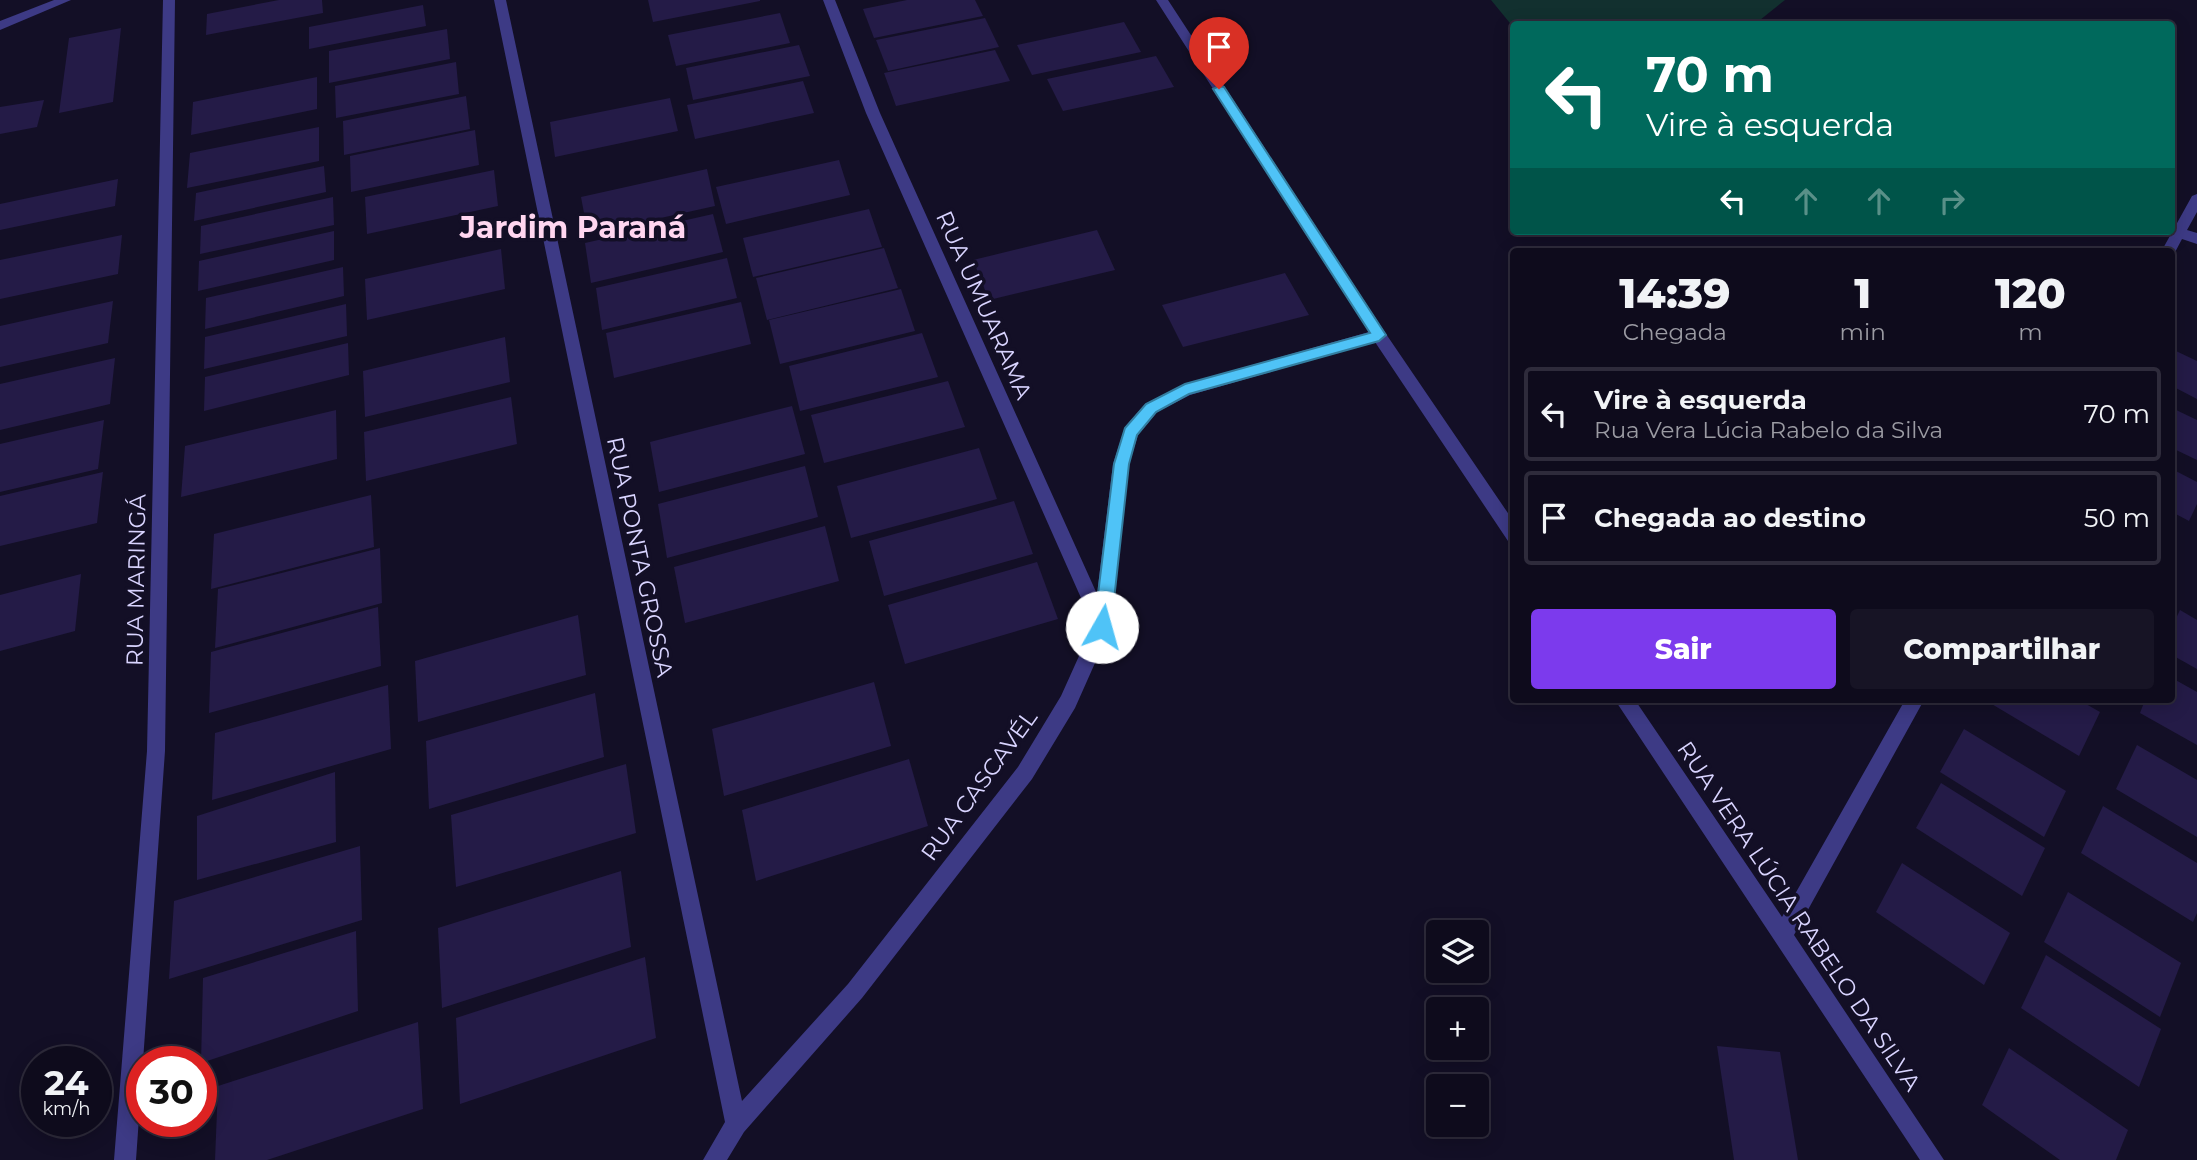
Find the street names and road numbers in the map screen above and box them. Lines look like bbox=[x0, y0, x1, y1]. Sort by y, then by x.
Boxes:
street label: RUA UMUARAMA bbox=[930, 207, 1038, 404]
street label: RUA PONTA GROSSA bbox=[601, 434, 679, 680]
street label: RUA MARINGÁ bbox=[121, 493, 152, 666]
street label: RUA CASCAVÉL bbox=[915, 704, 1043, 866]
street label: RUA VERA LÚCIA RABELO DA SILVA bbox=[1671, 736, 1927, 1096]

